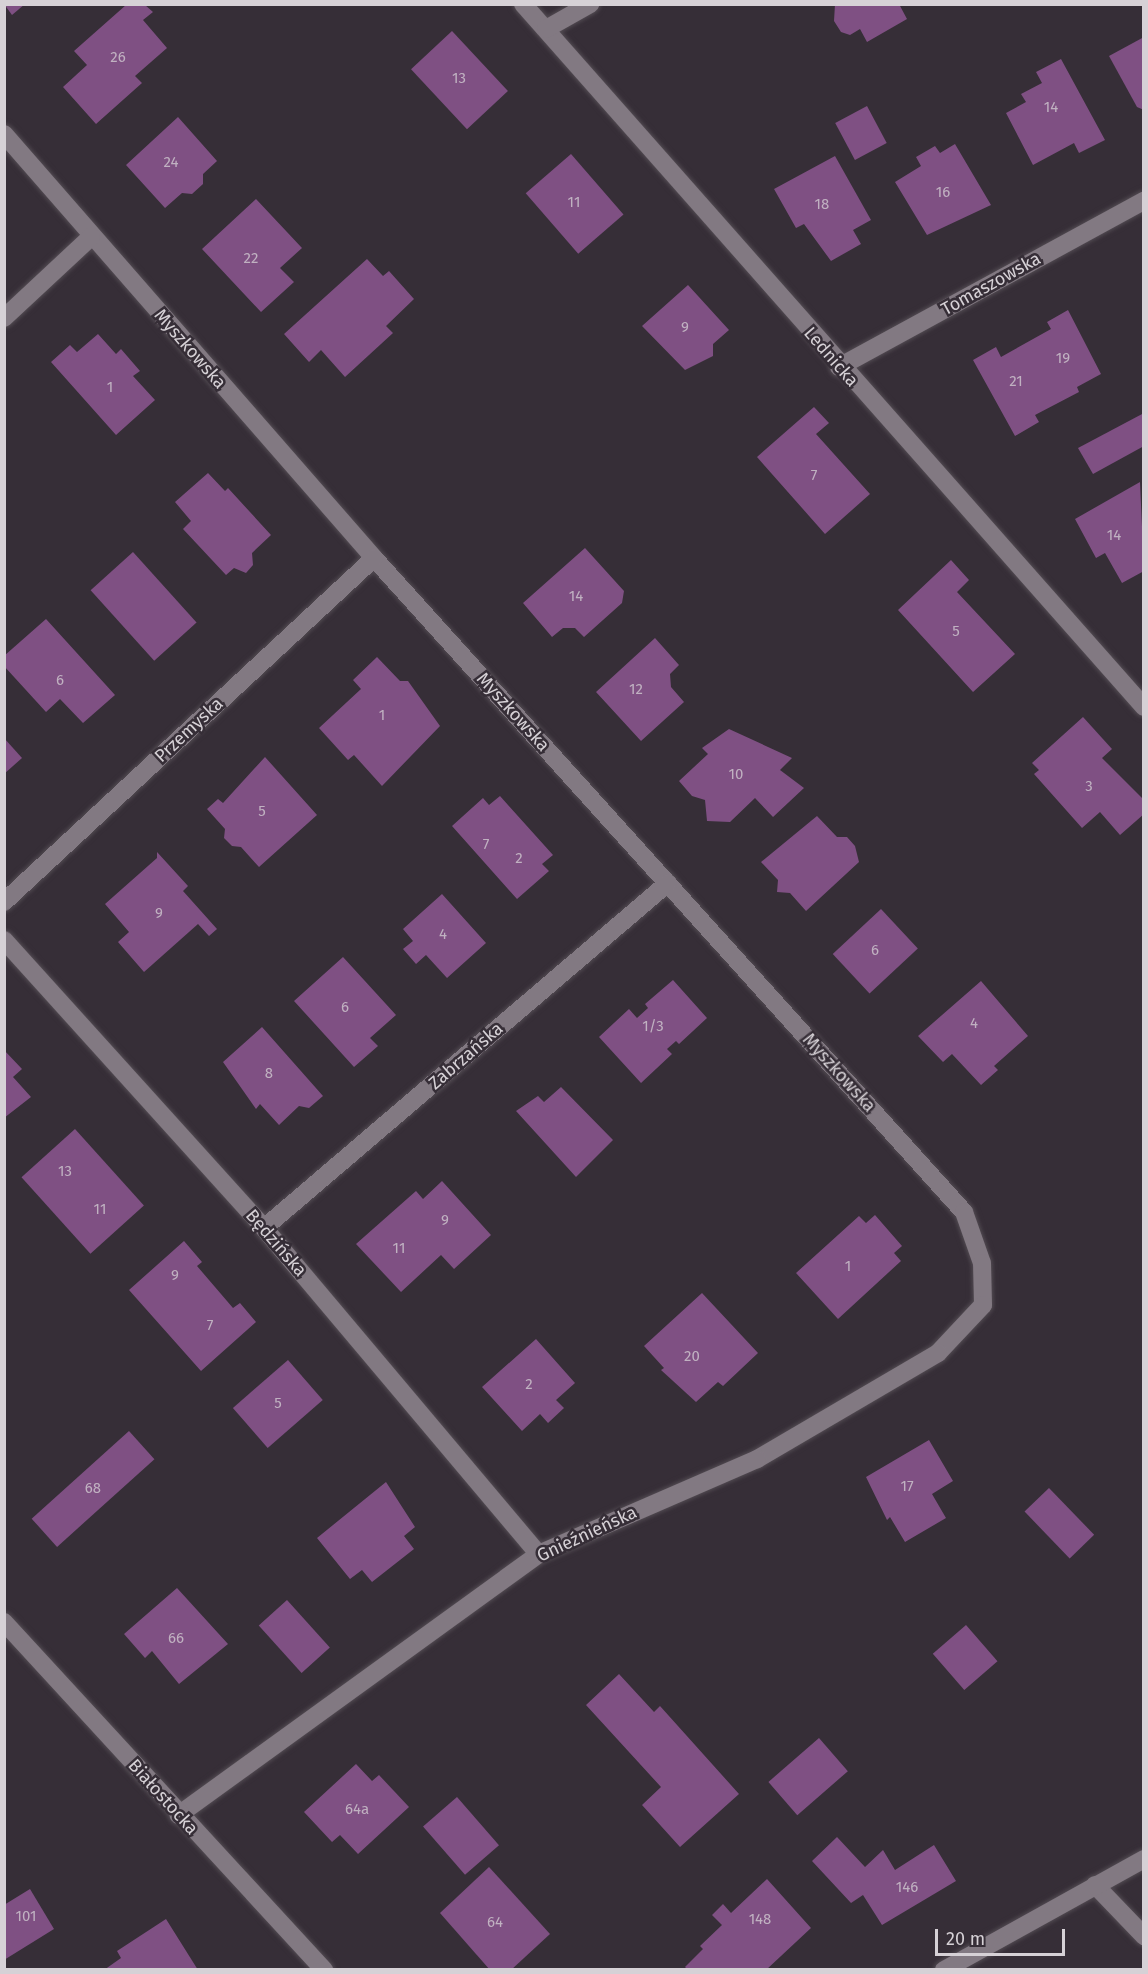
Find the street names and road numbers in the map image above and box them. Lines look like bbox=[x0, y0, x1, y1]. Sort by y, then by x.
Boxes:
street label: Tomaszowska bbox=[937, 248, 1045, 320]
street label: Myszkowska bbox=[149, 305, 231, 393]
street label: Lednicka bbox=[799, 323, 863, 391]
street label: Myszkowska bbox=[472, 668, 554, 756]
street label: Przemyska bbox=[150, 693, 228, 767]
street label: Zabrzańska bbox=[424, 1018, 508, 1094]
street label: Myszkowska bbox=[798, 1029, 880, 1117]
street label: Będzińska bbox=[241, 1205, 311, 1281]
street label: Gnieźnieńska bbox=[534, 1501, 640, 1567]
street label: Białostocka bbox=[124, 1755, 202, 1839]

